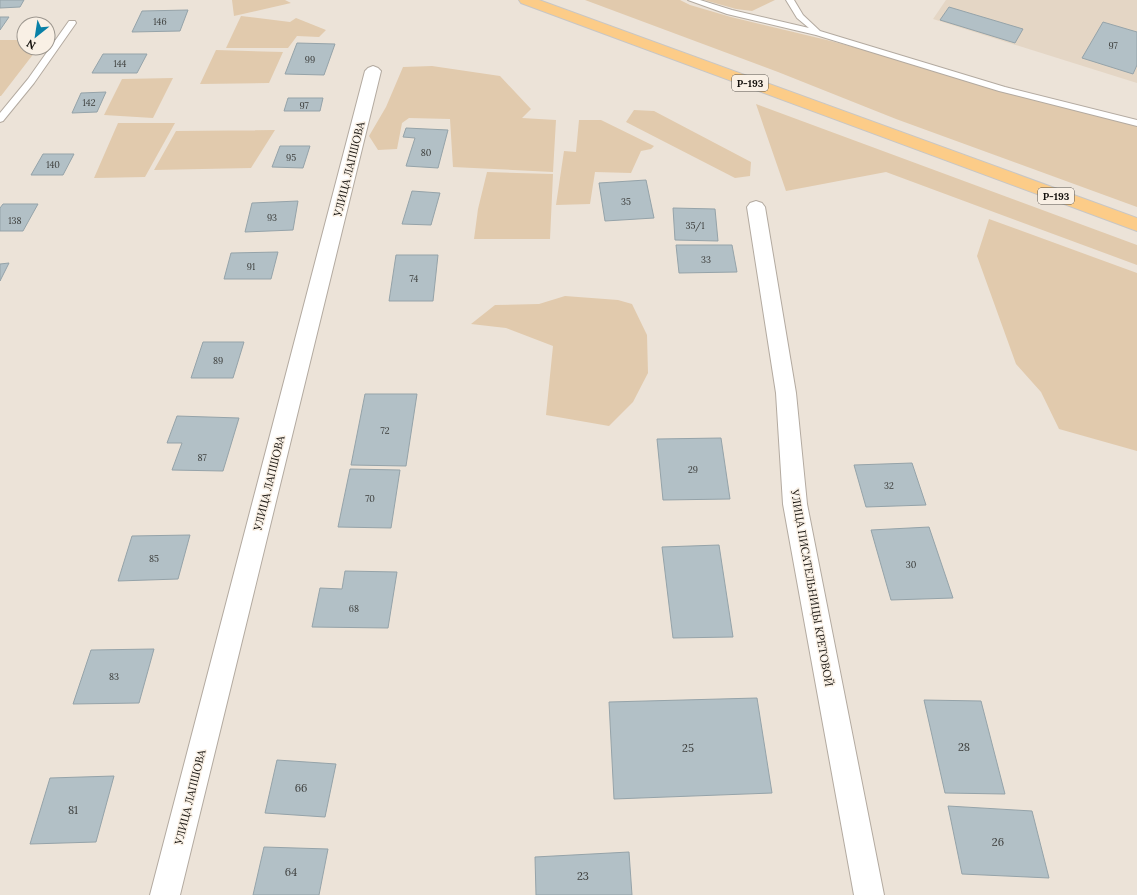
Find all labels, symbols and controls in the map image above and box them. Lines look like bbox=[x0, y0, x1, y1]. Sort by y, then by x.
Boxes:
north arrow bbox=[16, 16, 56, 56]
house number: 146 bbox=[153, 16, 167, 27]
text: N bbox=[23, 36, 38, 53]
house number: 97 bbox=[1108, 40, 1118, 51]
house number: 99 bbox=[305, 54, 315, 65]
house number: 144 bbox=[113, 58, 127, 69]
road number: Р-193 bbox=[732, 75, 768, 91]
house number: 142 bbox=[83, 97, 96, 108]
house number: 97 bbox=[299, 100, 309, 111]
street label: УЛИЦА ЛАПШОВА bbox=[330, 119, 368, 219]
house number: 80 bbox=[421, 147, 432, 158]
house number: 95 bbox=[286, 152, 296, 163]
house number: 140 bbox=[46, 159, 60, 170]
road number: Р-193 bbox=[1038, 188, 1074, 204]
house number: 35 bbox=[621, 196, 631, 207]
house number: 93 bbox=[267, 212, 277, 223]
house number: 138 bbox=[8, 215, 22, 226]
house number: 35/1 bbox=[685, 220, 705, 232]
house number: 33 bbox=[701, 254, 711, 265]
house number: 91 bbox=[247, 261, 255, 272]
house number: 74 bbox=[410, 273, 419, 284]
house number: 89 bbox=[213, 355, 223, 366]
house number: 72 bbox=[381, 425, 390, 436]
street label: УЛИЦА ЛАПШОВА bbox=[250, 433, 288, 533]
house number: 87 bbox=[197, 452, 207, 463]
house number: 29 bbox=[688, 464, 698, 475]
house number: 32 bbox=[884, 480, 894, 491]
street label: УЛИЦА ПИСАТЕЛЬНИЦЫ КРЕТОВОЙ bbox=[788, 487, 836, 688]
house number: 70 bbox=[365, 493, 375, 504]
house number: 85 bbox=[149, 553, 159, 564]
house number: 30 bbox=[906, 559, 917, 570]
house number: 68 bbox=[349, 603, 359, 614]
house number: 83 bbox=[109, 671, 119, 682]
house number: 28 bbox=[958, 740, 970, 754]
house number: 25 bbox=[682, 741, 694, 755]
street label: УЛИЦА ЛАПШОВА bbox=[171, 747, 209, 847]
house number: 66 bbox=[295, 781, 307, 795]
house number: 81 bbox=[68, 803, 78, 817]
house number: 26 bbox=[992, 835, 1004, 849]
house number: 64 bbox=[285, 865, 297, 879]
house number: 23 bbox=[577, 869, 589, 883]

